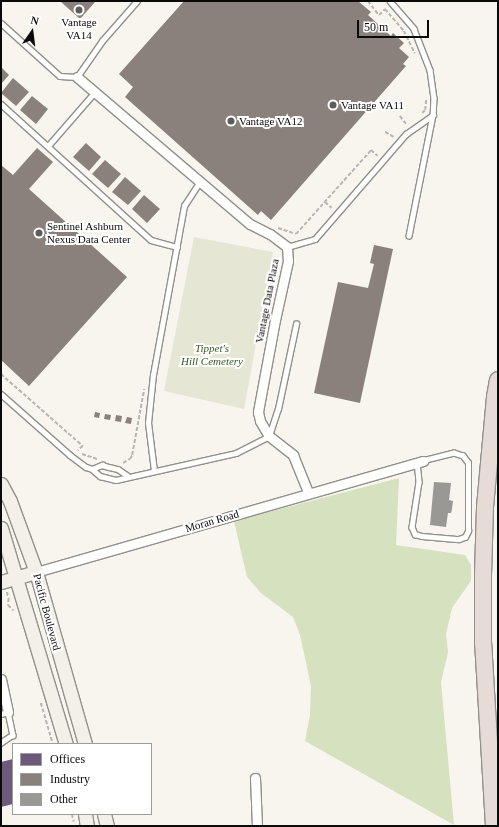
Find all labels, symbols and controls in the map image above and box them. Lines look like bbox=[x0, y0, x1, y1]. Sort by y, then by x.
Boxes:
marker: Vantage VA14 bbox=[74, 5, 84, 15]
north arrow bbox=[12, 12, 52, 52]
scale bar bbox=[359, 12, 431, 38]
text: N bbox=[30, 14, 40, 27]
place label: Vantage VA14 bbox=[61, 16, 97, 42]
text: 50 m bbox=[364, 20, 388, 34]
place label: Vantage VA11 bbox=[341, 98, 404, 112]
marker: Vantage VA11 bbox=[328, 100, 338, 110]
place label: Vantage VA12 bbox=[239, 114, 303, 128]
marker: Vantage VA12 bbox=[226, 116, 236, 126]
place label: Sentinel Ashburn Nexus Data Center bbox=[47, 220, 131, 246]
marker: Sentinel Ashburn Nexus Data Center bbox=[34, 228, 44, 238]
street label: Vantage Data Plaza bbox=[252, 258, 282, 344]
park label: Tippet's Hill Cemetery bbox=[181, 342, 243, 368]
street label: Moran Road bbox=[184, 507, 240, 535]
street label: Pacific Boulevard bbox=[30, 572, 64, 652]
legend bbox=[12, 743, 152, 815]
text: Offices bbox=[50, 752, 85, 766]
text: Industry bbox=[50, 772, 90, 786]
text: Other bbox=[50, 792, 77, 806]

